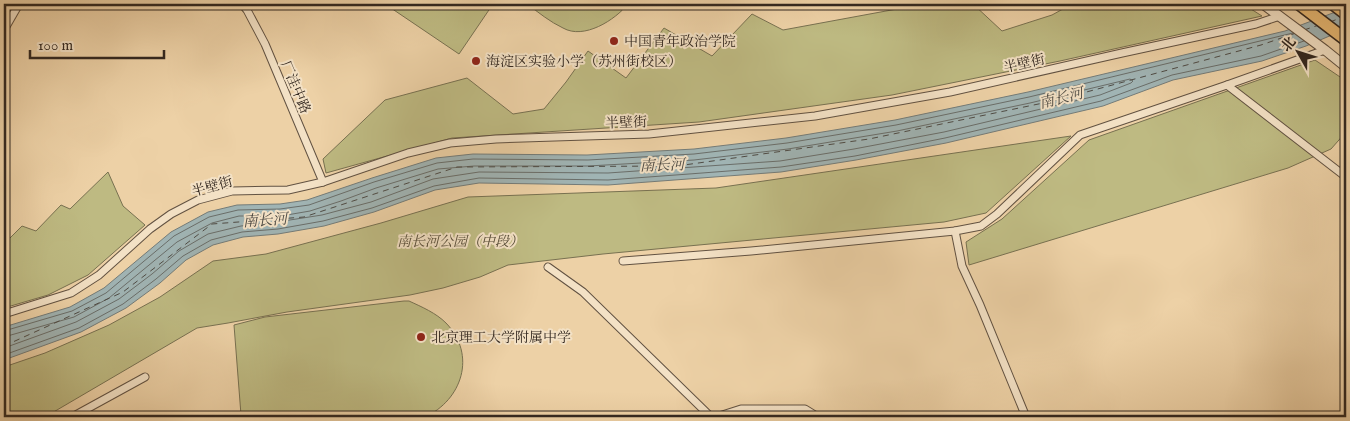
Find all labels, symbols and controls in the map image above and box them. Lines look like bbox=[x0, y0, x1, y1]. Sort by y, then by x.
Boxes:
scale bar bbox=[30, 28, 164, 60]
north arrow bbox=[1272, 28, 1322, 78]
place label: 中国青年政治学院 bbox=[624, 33, 736, 51]
text: 北 bbox=[1277, 33, 1300, 56]
marker: 中国青年政治学院 bbox=[608, 35, 620, 47]
text: 100 m bbox=[38, 36, 74, 55]
street label: 半壁街 bbox=[1002, 50, 1047, 77]
place label: 海淀区实验小学（苏州街校区） bbox=[486, 53, 682, 71]
marker: 海淀区实验小学（苏州街校区） bbox=[470, 55, 482, 67]
street label: 厂洼中路 bbox=[276, 58, 314, 117]
water label: 南长河 bbox=[1037, 83, 1088, 113]
street label: 半壁街 bbox=[605, 113, 647, 133]
water label: 南长河 bbox=[639, 155, 688, 176]
street label: 半壁街 bbox=[190, 173, 235, 201]
water label: 南长河 bbox=[242, 209, 291, 232]
park label: 南长河公园（中段） bbox=[397, 233, 523, 251]
place label: 北京理工大学附属中学 bbox=[431, 329, 571, 347]
marker: 北京理工大学附属中学 bbox=[415, 331, 427, 343]

